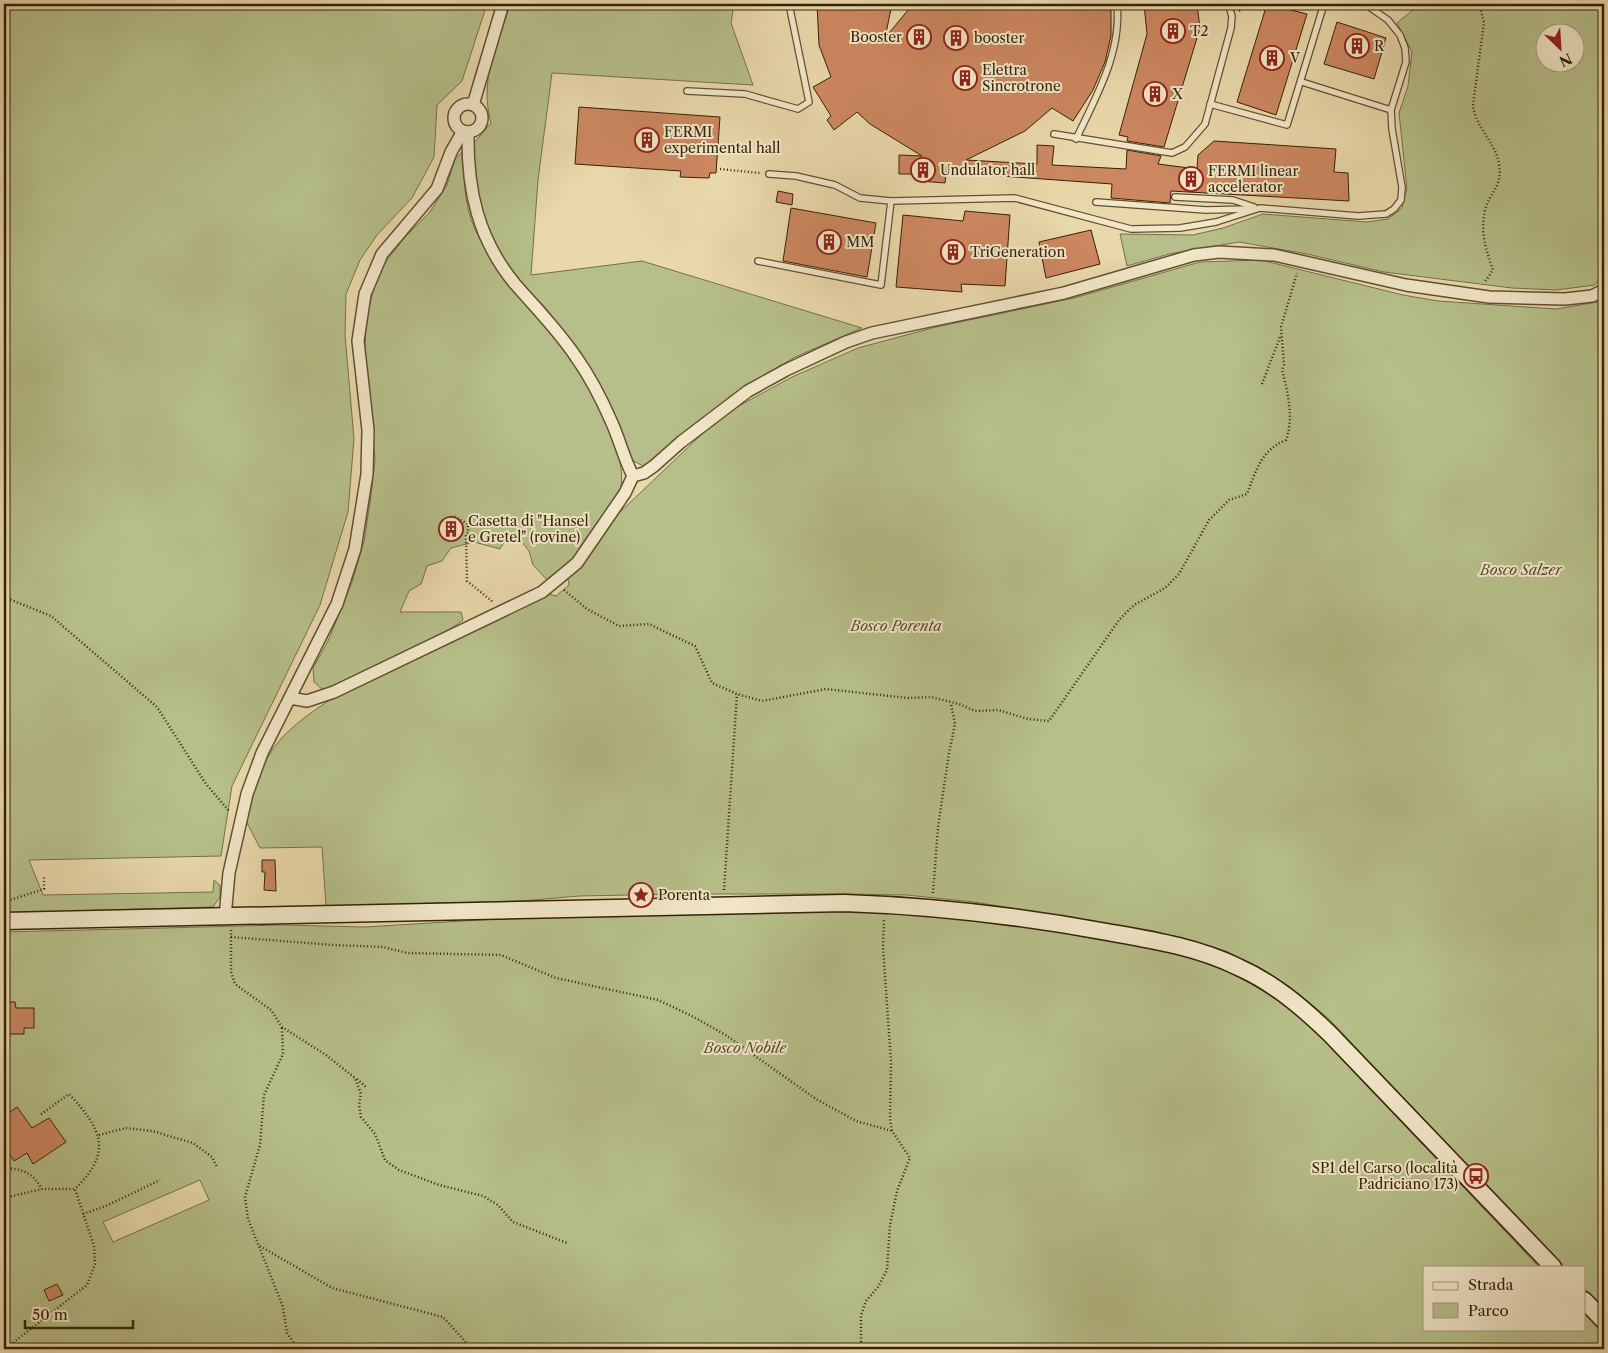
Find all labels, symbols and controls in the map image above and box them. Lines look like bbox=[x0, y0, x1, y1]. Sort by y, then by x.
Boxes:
building icon: T2 bbox=[1160, 18, 1186, 44]
place label: T2 bbox=[1190, 22, 1209, 40]
north arrow bbox=[1536, 22, 1586, 72]
building icon: Booster bbox=[906, 24, 932, 50]
building icon: booster bbox=[943, 25, 969, 51]
place label: Booster bbox=[850, 28, 902, 46]
place label: booster bbox=[974, 29, 1024, 47]
building icon: R bbox=[1344, 33, 1370, 59]
place label: R bbox=[1374, 37, 1385, 55]
building icon: V bbox=[1259, 45, 1285, 71]
place label: V bbox=[1289, 49, 1301, 67]
text: N bbox=[1556, 49, 1575, 71]
place label: Elettra Sincrotrone bbox=[982, 61, 1061, 95]
building icon: Elettra Sincrotrone bbox=[952, 65, 978, 91]
building icon: X bbox=[1142, 81, 1168, 107]
place label: X bbox=[1171, 85, 1184, 103]
place label: FERMI experimental hall bbox=[664, 123, 780, 157]
building icon: FERMI experimental hall bbox=[634, 127, 660, 153]
building icon: Undulator hall bbox=[910, 157, 936, 183]
place label: Undulator hall bbox=[940, 161, 1035, 179]
place label: FERMI linear accelerator bbox=[1208, 162, 1298, 196]
building icon: FERMI linear accelerator bbox=[1178, 166, 1204, 192]
building icon: MM bbox=[816, 229, 842, 255]
place label: MM bbox=[846, 233, 874, 251]
building icon: TriGeneration bbox=[940, 239, 966, 265]
place label: TriGeneration bbox=[970, 243, 1065, 261]
place label: Casetta di "Hansel e Gretel" (rovine) bbox=[468, 512, 589, 546]
building icon: Casetta di "Hansel e Gretel" (rovine) bbox=[438, 516, 464, 542]
park label: Bosco Salzer bbox=[1479, 561, 1563, 579]
park label: Bosco Porenta bbox=[850, 617, 942, 635]
place icon: Porenta bbox=[628, 882, 654, 908]
place label: Porenta bbox=[658, 886, 711, 904]
park label: Bosco Nobile bbox=[703, 1039, 787, 1057]
place label: SP1 del Carso (località Padriciano 173) bbox=[1312, 1159, 1459, 1193]
bus stop icon: SP1 del Carso (località Padriciano 173) bbox=[1463, 1163, 1489, 1189]
legend bbox=[1423, 1266, 1586, 1330]
text: Strada bbox=[1468, 1275, 1514, 1294]
scale bar bbox=[25, 1298, 132, 1330]
text: Parco bbox=[1468, 1301, 1509, 1320]
text: 50 m bbox=[32, 1305, 68, 1324]

